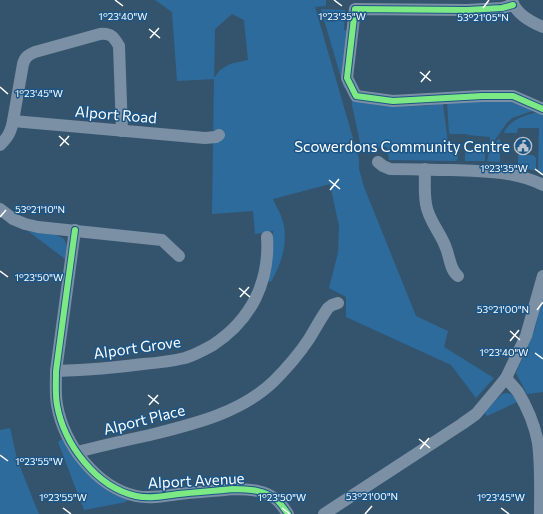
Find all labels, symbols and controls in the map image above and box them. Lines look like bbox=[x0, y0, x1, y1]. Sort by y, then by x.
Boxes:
text: 1°23'40"W bbox=[99, 10, 147, 22]
text: 1°23'35"W bbox=[318, 10, 366, 22]
text: 53°21'05"N bbox=[457, 11, 509, 23]
text: 1°23'45"W bbox=[15, 87, 63, 99]
street label: Alport Road bbox=[74, 101, 158, 127]
public building icon: Scowerdons Community Centre bbox=[513, 136, 533, 156]
place label: Scowerdons Community Centre bbox=[294, 137, 510, 155]
text: 1°23'35"W bbox=[480, 162, 528, 174]
text: 53°21'10"N bbox=[15, 203, 65, 215]
text: 1°23'50"W bbox=[15, 271, 63, 283]
text: 53°21'00"N bbox=[477, 303, 529, 315]
street label: Alport Grove bbox=[92, 332, 182, 362]
text: 1°23'40"W bbox=[480, 346, 528, 358]
street label: Alport Place bbox=[101, 400, 187, 438]
text: 1°23'55"W bbox=[15, 455, 63, 467]
street label: Alport Avenue bbox=[147, 468, 245, 492]
text: 53°21'00"N bbox=[346, 490, 398, 502]
text: 1°23'55"W bbox=[39, 491, 87, 503]
text: 1°23'50"W bbox=[258, 491, 306, 503]
text: 1°23'45"W bbox=[477, 491, 525, 503]

